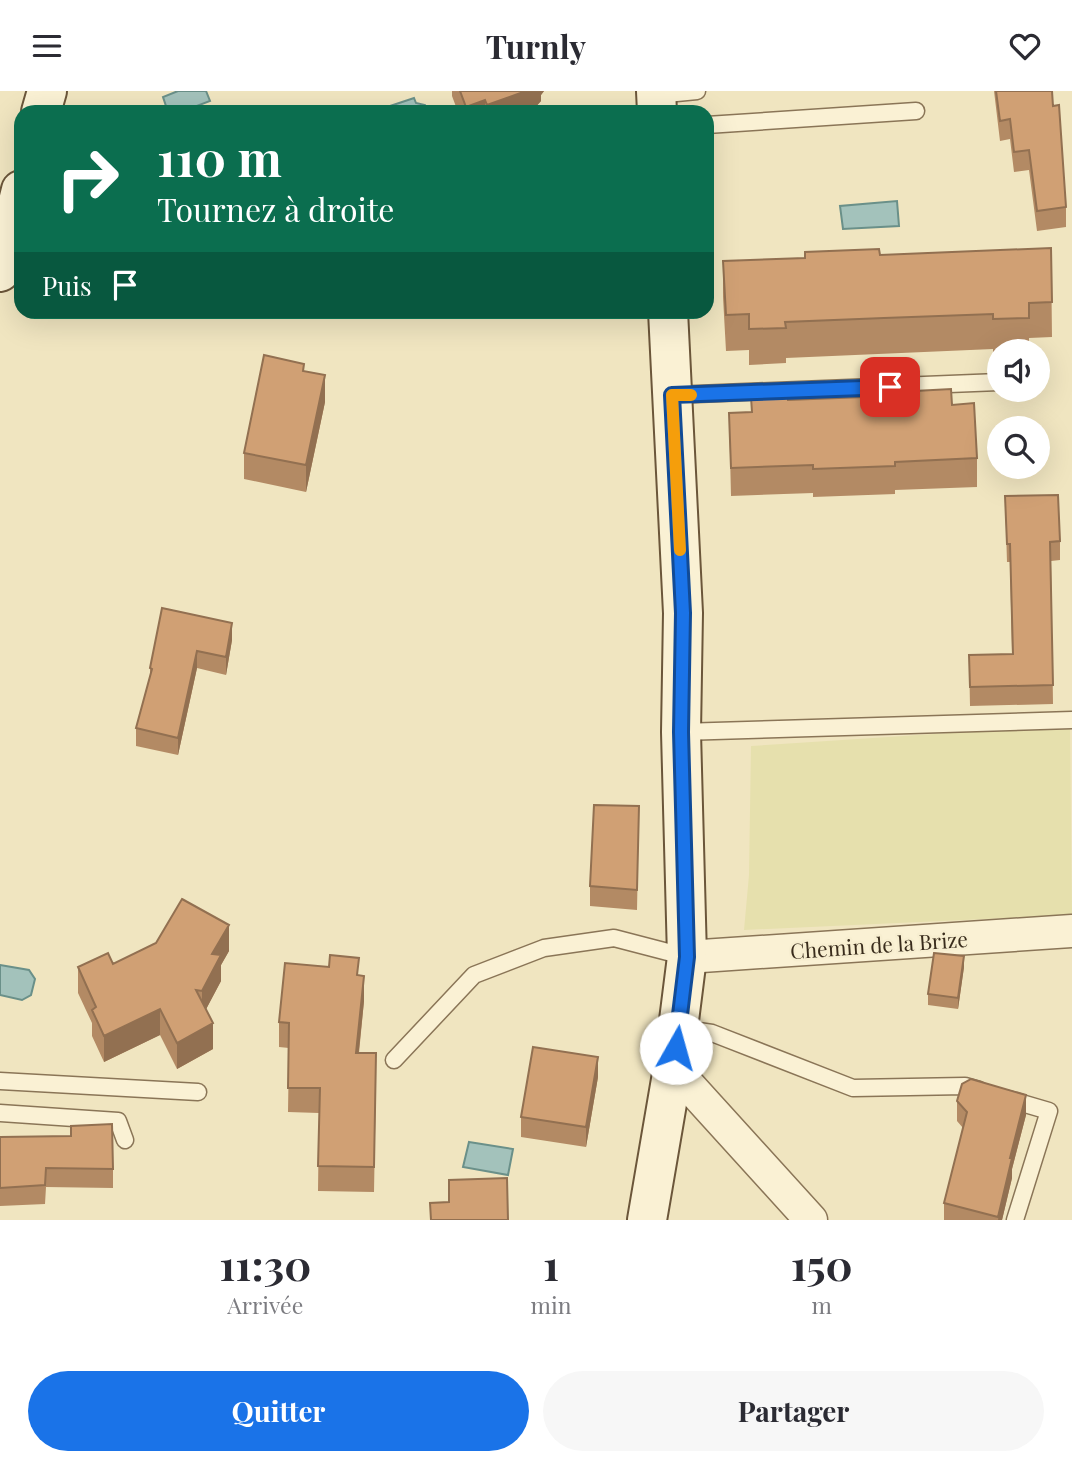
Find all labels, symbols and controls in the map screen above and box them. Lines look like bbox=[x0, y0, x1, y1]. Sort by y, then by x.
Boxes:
text: Turnly bbox=[486, 24, 586, 67]
icon: menu bbox=[28, 27, 66, 65]
icon: heart bbox=[1006, 27, 1044, 65]
text: 110 m bbox=[157, 124, 282, 189]
icon: right bbox=[42, 133, 133, 224]
text: Tournez à droite bbox=[157, 187, 395, 230]
icon: arrive bbox=[106, 266, 144, 304]
text: Puis bbox=[42, 268, 92, 303]
map controls bbox=[987, 339, 1050, 479]
button: sound bbox=[987, 339, 1050, 402]
pin bbox=[860, 357, 920, 417]
icon: arrive bbox=[871, 368, 909, 406]
button: search bbox=[987, 416, 1050, 479]
street label: Chemin de la Brize bbox=[789, 924, 969, 964]
position arrow bbox=[639, 1011, 713, 1085]
text: 11:30 bbox=[219, 1236, 311, 1292]
text: 1 bbox=[543, 1236, 559, 1292]
text: 150 bbox=[791, 1236, 853, 1292]
text: Arrivée bbox=[227, 1289, 303, 1320]
text: min bbox=[531, 1289, 571, 1320]
text: m bbox=[811, 1289, 832, 1320]
button: Quitter bbox=[28, 1371, 529, 1451]
button: Partager bbox=[543, 1371, 1044, 1451]

